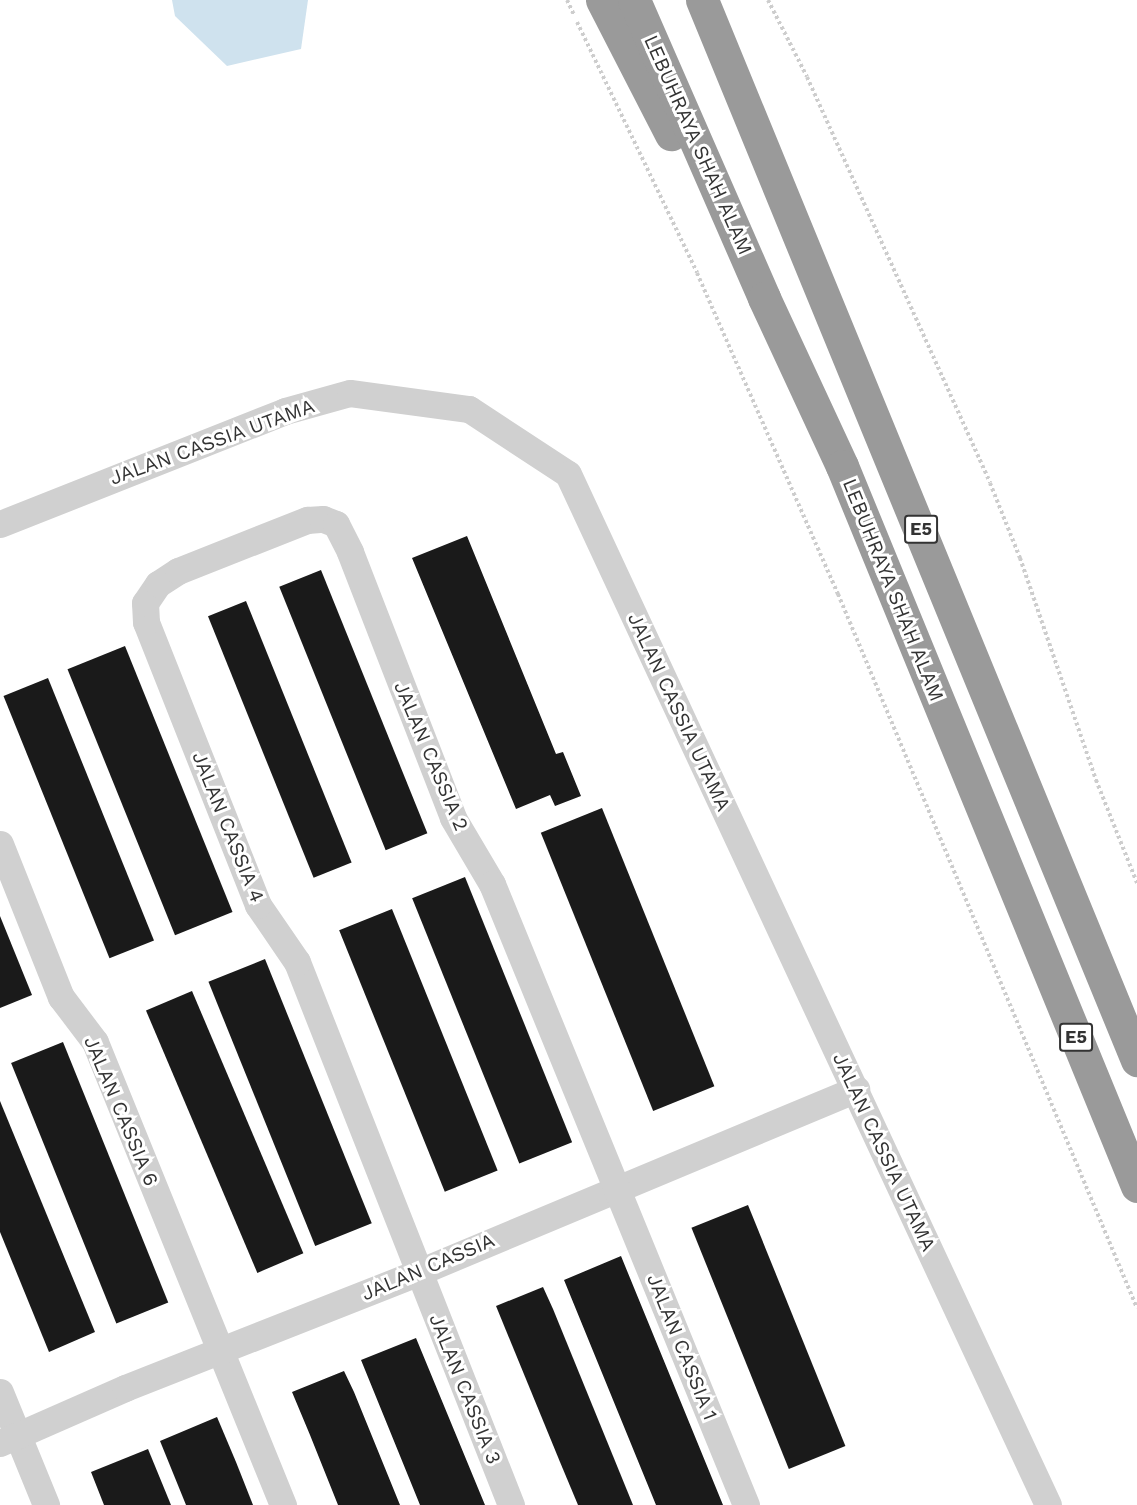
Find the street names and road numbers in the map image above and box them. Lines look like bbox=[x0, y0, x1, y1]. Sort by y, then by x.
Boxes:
street label: LEBUHRAYA SHAH ALAM bbox=[638, 31, 758, 259]
street label: JALAN CASSIA UTAMA bbox=[106, 394, 318, 490]
street label: LEBUHRAYA SHAH ALAM bbox=[837, 474, 949, 706]
road number: E5 bbox=[903, 514, 939, 544]
street label: JALAN CASSIA UTAMA bbox=[622, 609, 736, 815]
street label: JALAN CASSIA 2 bbox=[389, 677, 473, 835]
street label: JALAN CASSIA 4 bbox=[187, 748, 269, 906]
road number: E5 bbox=[1058, 1022, 1094, 1052]
street label: JALAN CASSIA 6 bbox=[78, 1032, 164, 1190]
street label: JALAN CASSIA UTAMA bbox=[827, 1049, 941, 1255]
street label: JALAN CASSIA bbox=[358, 1228, 498, 1306]
street label: JALAN CASSIA 1 bbox=[641, 1270, 723, 1424]
street label: JALAN CASSIA 3 bbox=[424, 1310, 506, 1468]

